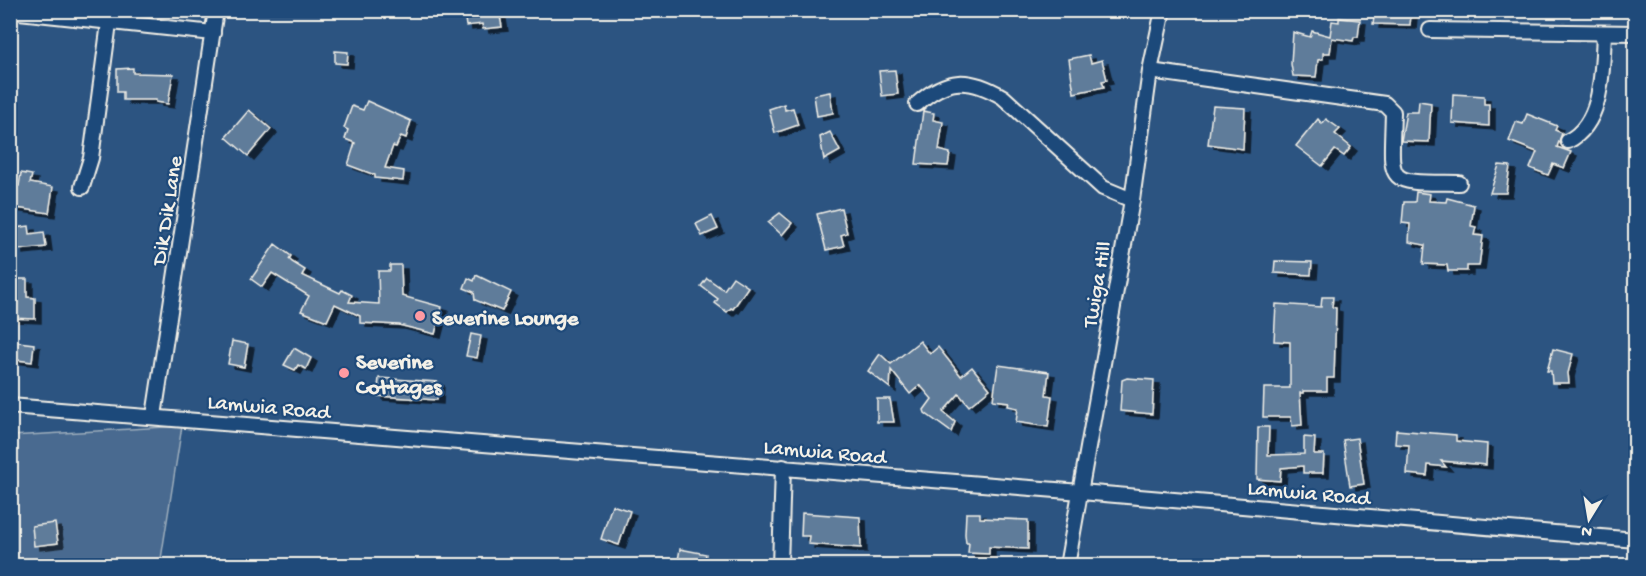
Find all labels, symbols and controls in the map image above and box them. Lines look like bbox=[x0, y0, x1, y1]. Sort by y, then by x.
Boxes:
street label: Dik Dik Lane bbox=[147, 153, 191, 269]
street label: Twiga Hill bbox=[1078, 239, 1119, 332]
place label: Severine Lounge bbox=[432, 307, 579, 333]
marker: Severine Lounge bbox=[413, 309, 427, 323]
place label: Severine Cottages bbox=[355, 351, 443, 402]
marker: Severine Cottages bbox=[337, 366, 351, 380]
street label: Lamwia Road bbox=[206, 391, 333, 427]
street label: Lamwia Road bbox=[762, 436, 889, 472]
street label: Lamwia Road bbox=[1246, 477, 1373, 513]
north arrow bbox=[1559, 489, 1619, 549]
text: N bbox=[1579, 520, 1594, 541]

